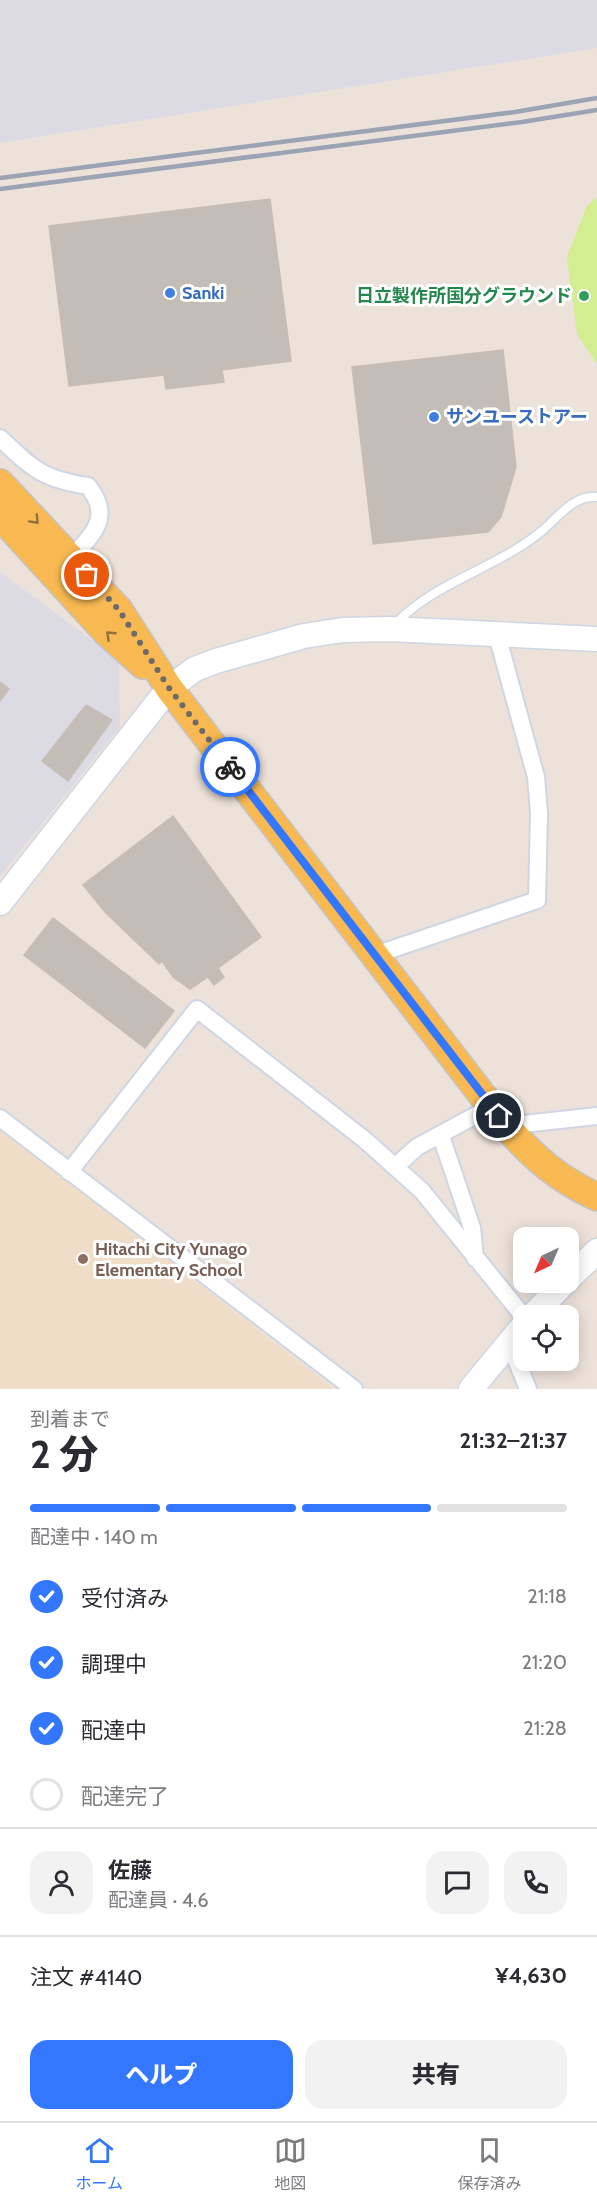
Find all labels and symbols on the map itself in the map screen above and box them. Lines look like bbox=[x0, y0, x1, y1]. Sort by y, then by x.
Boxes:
place label: Sanki bbox=[182, 282, 224, 304]
place label: 日立製作所国分グラウンド bbox=[356, 285, 572, 307]
marker: Sanki bbox=[163, 286, 177, 300]
marker: 日立製作所国分グラウンド bbox=[577, 289, 591, 303]
place label: サンユーストアー bbox=[446, 406, 588, 428]
marker: サンユーストアー bbox=[427, 410, 441, 424]
one-way arrow bbox=[28, 514, 39, 524]
pin bbox=[61, 549, 112, 600]
one-way arrow bbox=[106, 631, 116, 642]
courier bbox=[200, 737, 260, 797]
pin bbox=[473, 1090, 524, 1141]
north arrow bbox=[513, 1227, 579, 1293]
place label: Hitachi City Yunago Elementary School bbox=[95, 1238, 247, 1281]
marker: Hitachi City Yunago Elementary School bbox=[76, 1252, 90, 1266]

